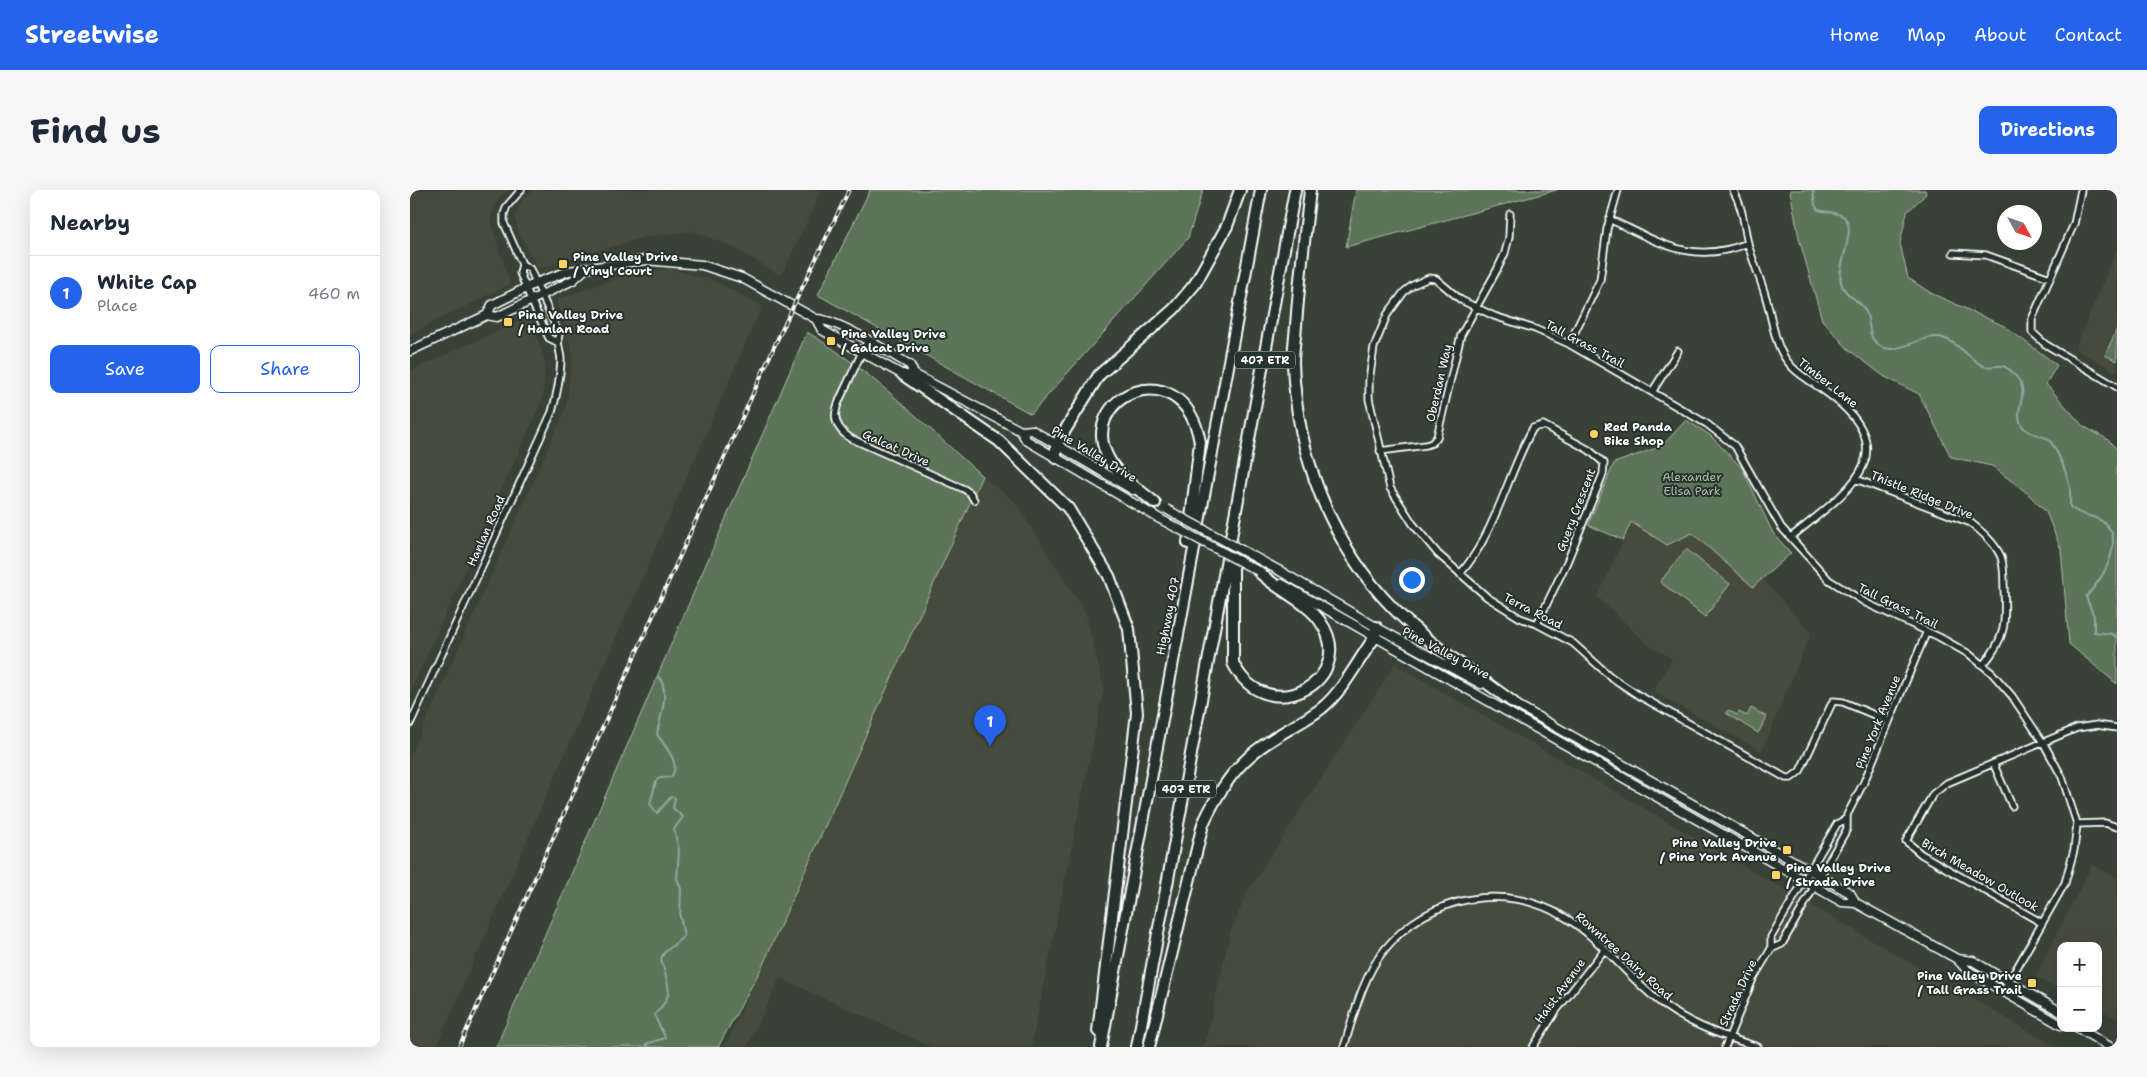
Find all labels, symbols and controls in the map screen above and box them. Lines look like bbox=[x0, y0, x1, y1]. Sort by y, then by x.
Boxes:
text: Streetwise bbox=[25, 19, 159, 51]
text: Home bbox=[1830, 23, 1879, 47]
text: Map bbox=[1907, 23, 1946, 47]
text: About bbox=[1974, 23, 2027, 47]
text: Contact bbox=[2055, 23, 2122, 47]
button: Directions bbox=[1979, 106, 2117, 154]
text: Find us bbox=[30, 107, 161, 154]
north arrow bbox=[1997, 205, 2042, 250]
text: Nearby bbox=[50, 209, 130, 237]
place label: Pine Valley Drive / Vinyl Court bbox=[573, 249, 678, 279]
marker: Pine Valley Drive / Vinyl Court bbox=[557, 258, 569, 270]
text: White Cap bbox=[97, 270, 197, 295]
text: 1 bbox=[62, 283, 70, 304]
text: 460 m bbox=[308, 283, 360, 304]
text: Place bbox=[97, 295, 138, 316]
place label: Pine Valley Drive / Hanlan Road bbox=[518, 307, 623, 337]
marker: Pine Valley Drive / Hanlan Road bbox=[502, 316, 514, 328]
street label: Tall Grass Trail bbox=[1543, 316, 1628, 372]
place label: Pine Valley Drive / Galcat Drive bbox=[841, 326, 946, 356]
marker: Pine Valley Drive / Galcat Drive bbox=[825, 335, 837, 347]
street label: Oberdan Way bbox=[1422, 343, 1456, 423]
button: Save bbox=[50, 345, 200, 393]
button: Share bbox=[210, 345, 360, 393]
road number: 407 ETR bbox=[1235, 352, 1295, 368]
street label: Timber Lane bbox=[1795, 354, 1862, 412]
place label: Red Panda Bike Shop bbox=[1604, 419, 1673, 449]
street label: Pine Valley Drive bbox=[1048, 422, 1140, 486]
street label: Galcat Drive bbox=[860, 426, 932, 470]
marker: Red Panda Bike Shop bbox=[1588, 428, 1600, 440]
street label: Guery Crescent bbox=[1553, 466, 1599, 554]
street label: Thistle Ridge Drive bbox=[1868, 467, 1976, 523]
park label: Alexander Elisa Park bbox=[1662, 469, 1722, 499]
street label: Hanlan Road bbox=[463, 493, 509, 569]
your location bbox=[1399, 567, 1425, 593]
street label: Highway 407 bbox=[1153, 576, 1183, 656]
street label: Tall Grass Trail bbox=[1855, 580, 1941, 633]
street label: Terra Road bbox=[1501, 589, 1566, 633]
street label: Pine Valley Drive bbox=[1399, 623, 1493, 683]
street label: Pine York Avenue bbox=[1852, 672, 1904, 771]
pin: 1 bbox=[974, 705, 1006, 746]
road number: 407 ETR bbox=[1156, 780, 1216, 798]
place label: Pine Valley Drive / Pine York Avenue bbox=[1659, 835, 1777, 865]
street label: Birch Meadow Outlook bbox=[1919, 835, 2042, 915]
marker: Pine Valley Drive / Pine York Avenue bbox=[1781, 844, 1793, 856]
place label: Pine Valley Drive / Strada Drive bbox=[1786, 860, 1891, 890]
marker: Pine Valley Drive / Strada Drive bbox=[1770, 869, 1782, 881]
street label: Rowntree Dairy Road bbox=[1572, 908, 1676, 1004]
map controls bbox=[2057, 942, 2102, 1032]
button: + bbox=[2057, 942, 2102, 987]
street label: Haist Avenue bbox=[1531, 955, 1589, 1027]
street label: Strada Drive bbox=[1715, 957, 1761, 1029]
place label: Pine Valley Drive / Tall Grass Trail bbox=[1917, 968, 2022, 998]
marker: Pine Valley Drive / Tall Grass Trail bbox=[2026, 977, 2038, 989]
button: − bbox=[2057, 987, 2102, 1032]

